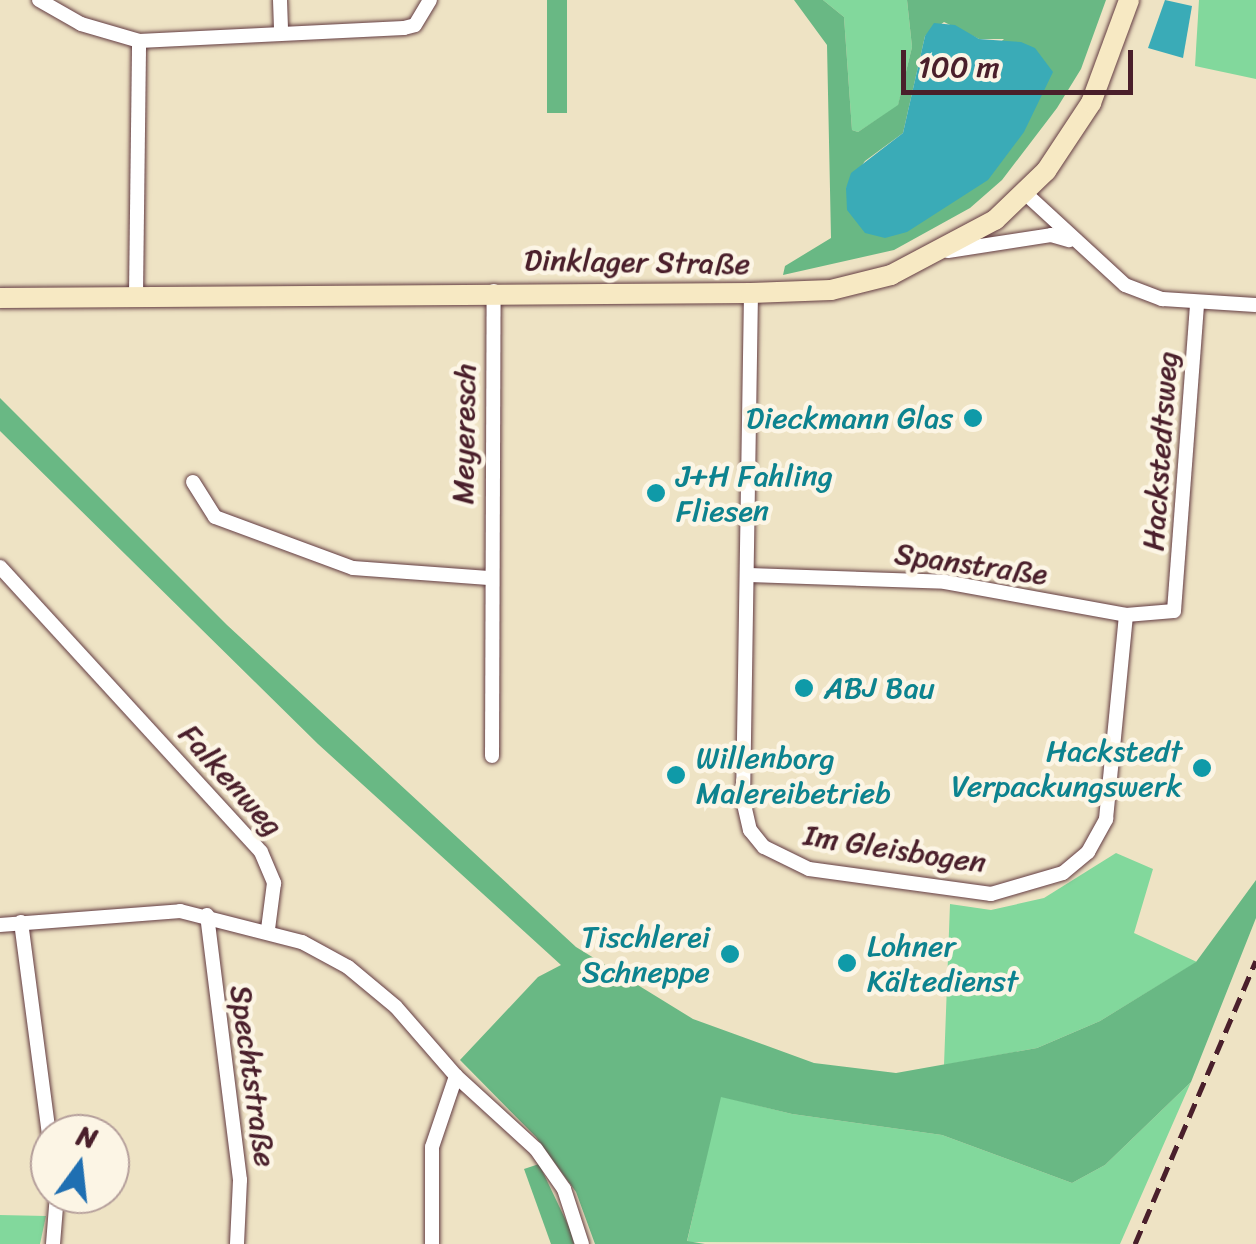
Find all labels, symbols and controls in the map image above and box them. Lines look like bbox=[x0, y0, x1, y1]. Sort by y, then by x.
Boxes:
scale bar bbox=[906, 30, 1138, 92]
text: 100 m bbox=[918, 40, 1000, 94]
street label: Dinklager Straße bbox=[523, 242, 751, 282]
street label: Hackstedtsweg bbox=[1135, 350, 1185, 552]
street label: Meyeresch bbox=[445, 363, 483, 505]
place label: Dieckmann Glas bbox=[746, 400, 953, 436]
marker: Dieckmann Glas bbox=[962, 407, 984, 429]
place label: J+H Fahling Fliesen bbox=[676, 458, 833, 528]
marker: J+H Fahling Fliesen bbox=[645, 482, 667, 504]
street label: Spanstraße bbox=[892, 535, 1050, 593]
place label: ABJ Bau bbox=[824, 670, 935, 706]
marker: ABJ Bau bbox=[793, 677, 815, 699]
street label: Falkenweg bbox=[171, 717, 291, 843]
place label: Hackstedt Verpackungswerk bbox=[951, 733, 1182, 804]
place label: Willenborg Malereibetrieb bbox=[696, 740, 891, 810]
marker: Hackstedt Verpackungswerk bbox=[1191, 757, 1213, 779]
marker: Willenborg Malereibetrieb bbox=[665, 764, 687, 786]
street label: Im Gleisbogen bbox=[801, 817, 989, 881]
place label: Tischlerei Schneppe bbox=[582, 919, 710, 990]
place label: Lohner Kältedienst bbox=[867, 928, 1018, 998]
marker: Tischlerei Schneppe bbox=[719, 943, 741, 965]
marker: Lohner Kältedienst bbox=[836, 952, 858, 974]
street label: Spechtstraße bbox=[222, 983, 284, 1169]
text: N bbox=[72, 1110, 103, 1163]
north arrow bbox=[30, 1114, 130, 1214]

